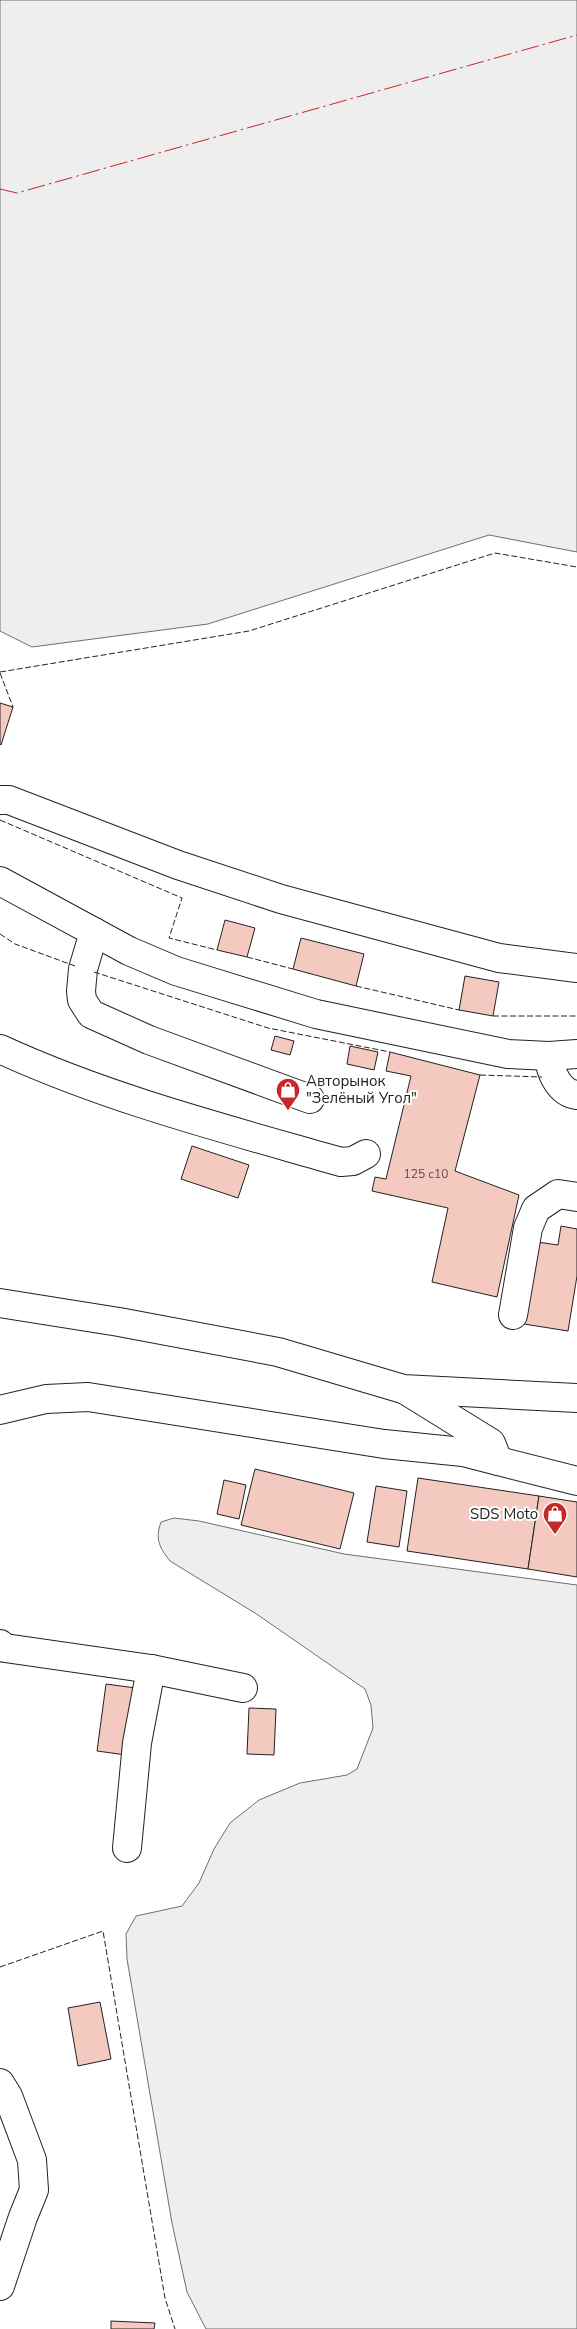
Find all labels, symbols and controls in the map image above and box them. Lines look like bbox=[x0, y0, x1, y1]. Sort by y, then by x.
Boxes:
place label: Авторынок "Зелёный Угол" bbox=[306, 1071, 417, 1108]
shop icon: Авторынок "Зелёный Угол" bbox=[275, 1077, 301, 1111]
house number: 125 с10 bbox=[404, 1166, 448, 1182]
shop icon: SDS Moto bbox=[542, 1501, 568, 1535]
place label: SDS Moto bbox=[470, 1504, 538, 1524]

